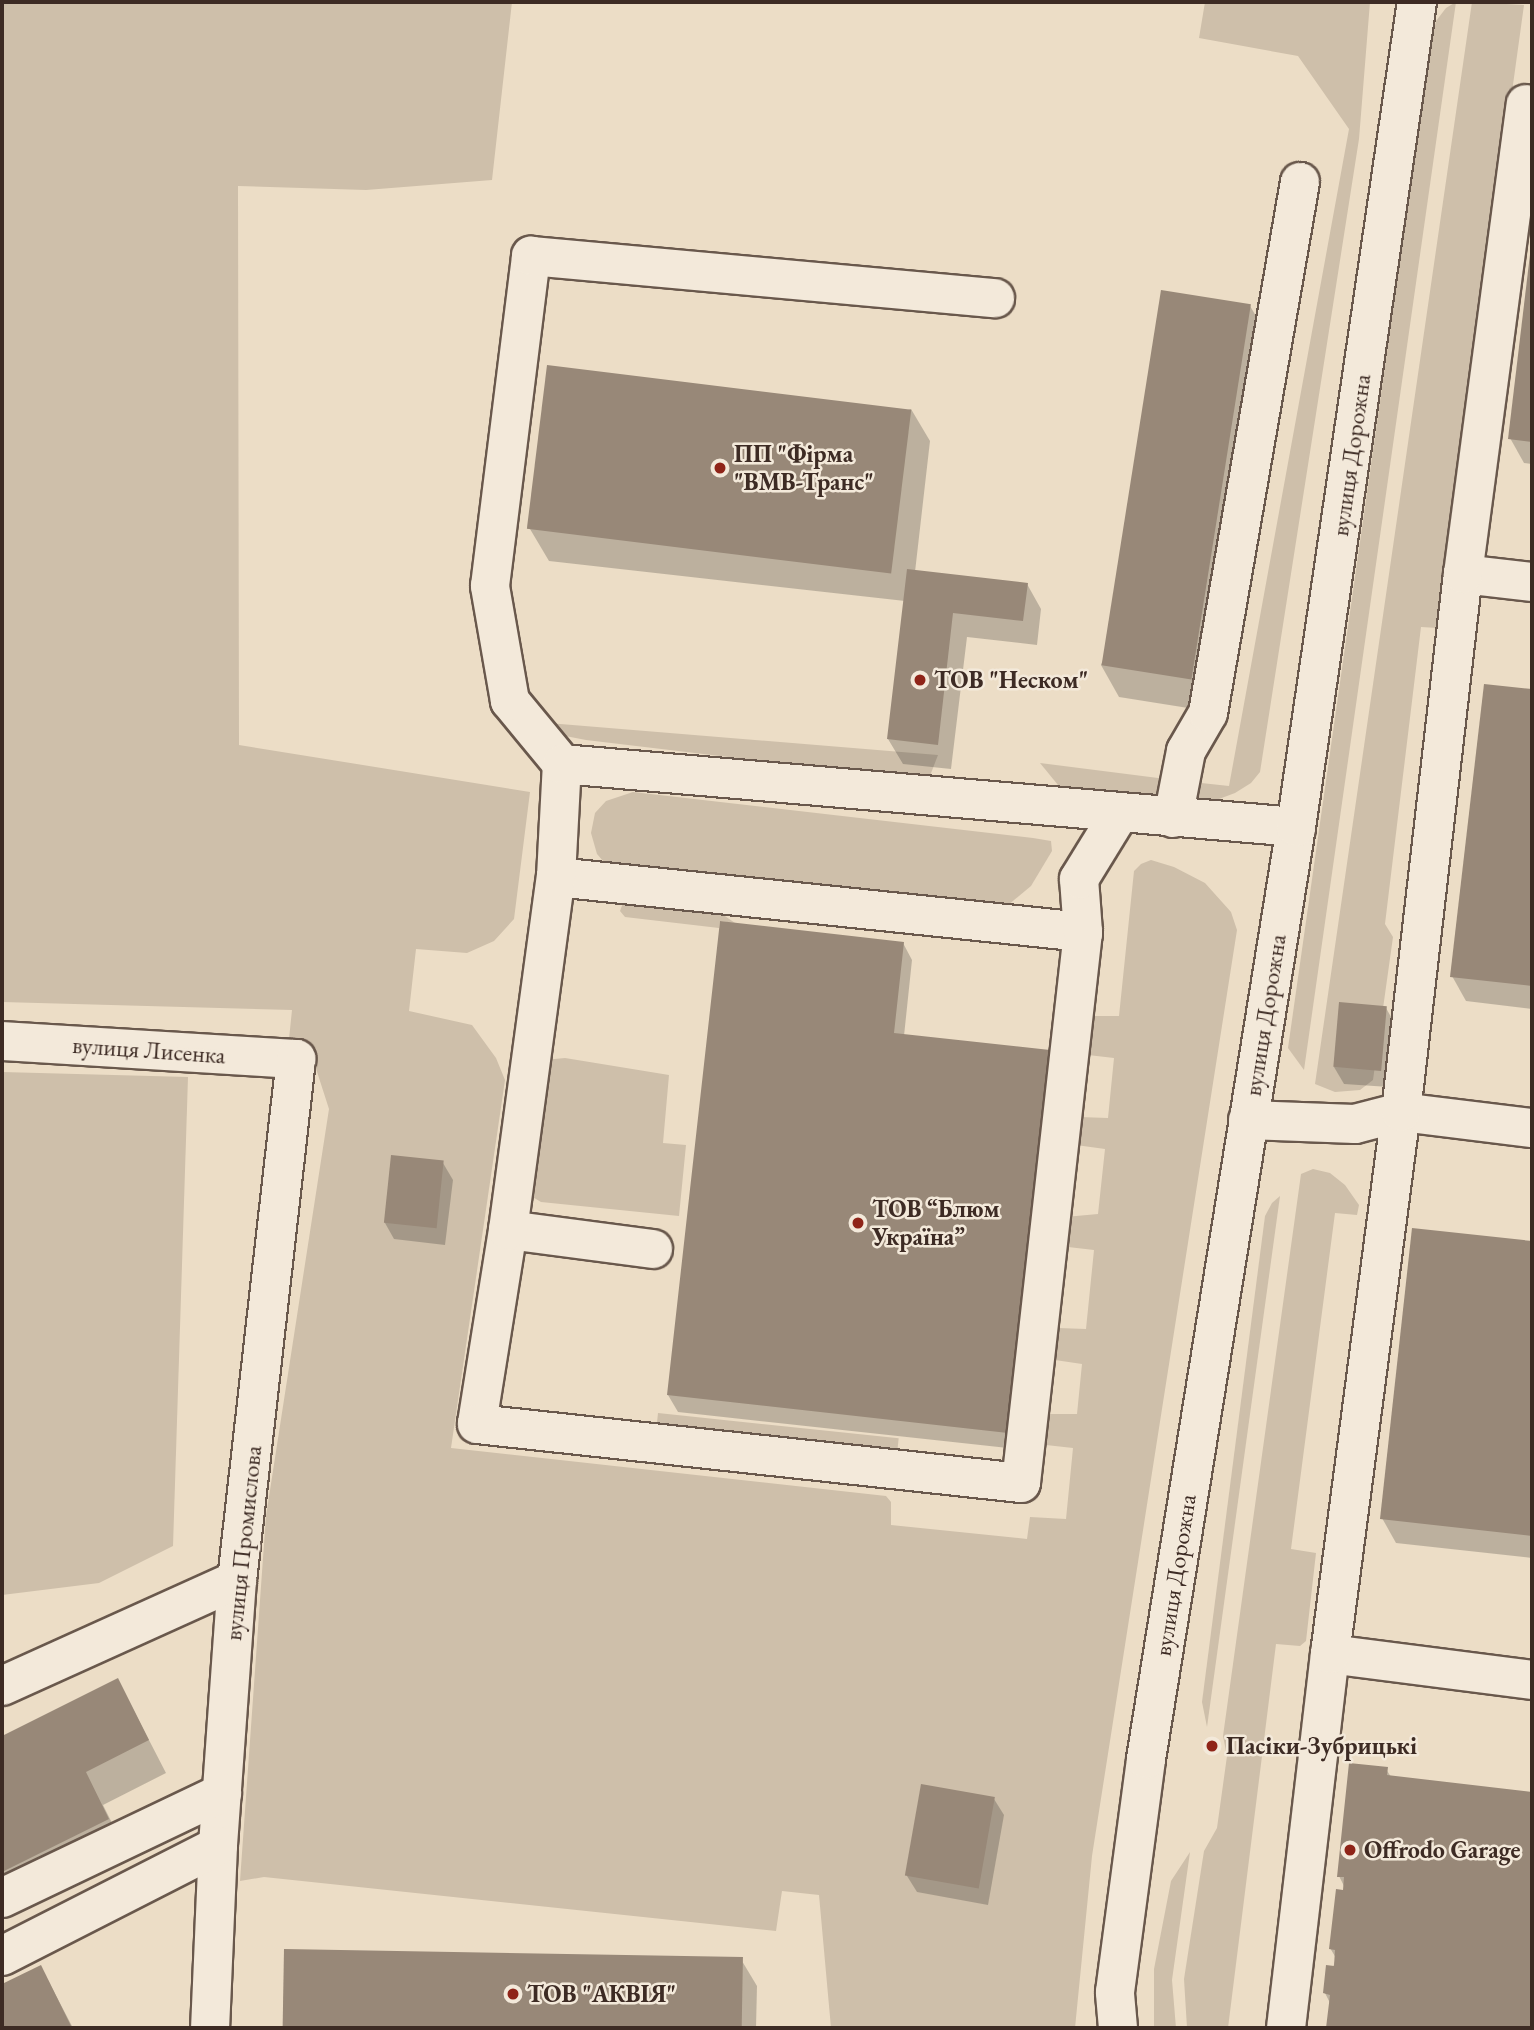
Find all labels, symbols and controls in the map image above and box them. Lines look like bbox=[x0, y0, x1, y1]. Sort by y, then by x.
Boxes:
street label: вулиця Дорожна bbox=[1325, 372, 1377, 538]
place label: ПП "Фірма "ВМВ-Транс" bbox=[734, 440, 874, 496]
marker: ПП "Фірма "ВМВ-Транс" bbox=[712, 460, 728, 476]
place label: ТОВ "Неском" bbox=[934, 666, 1088, 694]
marker: ТОВ "Неском" bbox=[912, 672, 928, 688]
street label: вулиця Дорожна bbox=[1238, 932, 1292, 1098]
street label: вулиця Лисенка bbox=[71, 1030, 227, 1070]
place label: ТОВ “Блюм Україна” bbox=[872, 1195, 1000, 1251]
marker: ТОВ “Блюм Україна” bbox=[850, 1215, 866, 1231]
street label: вулиця Промислова bbox=[218, 1444, 268, 1642]
street label: вулиця Дорожна bbox=[1148, 1492, 1202, 1658]
place label: Пасіки-Зубрицькі bbox=[1226, 1732, 1417, 1760]
marker: Пасіки-Зубрицькі bbox=[1204, 1738, 1220, 1754]
place label: Offrodo Garage bbox=[1364, 1836, 1521, 1864]
marker: Offrodo Garage bbox=[1342, 1842, 1358, 1858]
place label: ТОВ "АКВІЯ" bbox=[527, 1980, 676, 2008]
marker: ТОВ "АКВІЯ" bbox=[505, 1986, 521, 2002]

